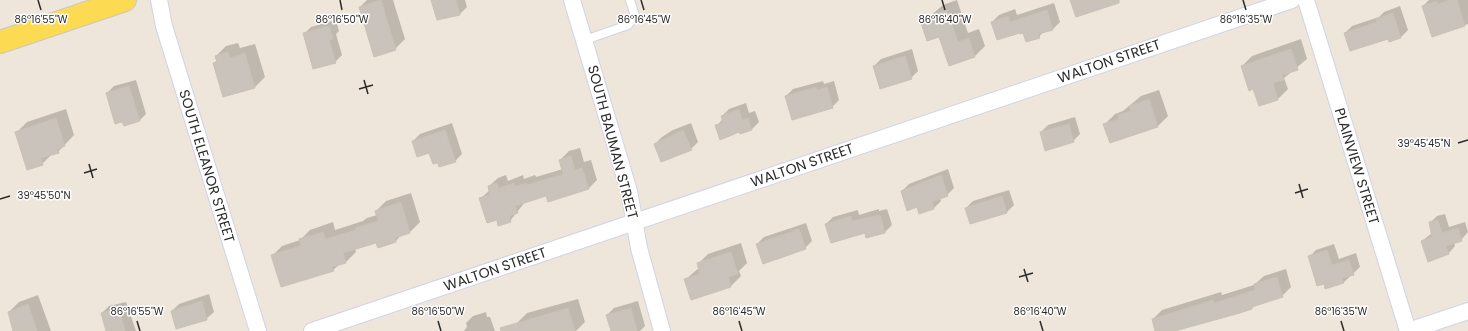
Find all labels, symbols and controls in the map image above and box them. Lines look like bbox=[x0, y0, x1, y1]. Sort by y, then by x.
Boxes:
text: 86°16'55"W bbox=[14, 12, 68, 27]
text: 86°16'50"W bbox=[315, 12, 369, 27]
text: 86°16'45"W bbox=[617, 12, 671, 27]
text: 86°16'40"W bbox=[918, 12, 972, 27]
text: 86°16'35"W bbox=[1220, 12, 1273, 27]
street label: WALTON STREET bbox=[1055, 34, 1163, 88]
street label: SOUTH BAUMAN STREET bbox=[583, 63, 643, 222]
street label: SOUTH ELEANOR STREET bbox=[174, 87, 240, 245]
street label: PLAINVIEW STREET bbox=[1330, 105, 1384, 227]
text: 39°45'45"N bbox=[1398, 136, 1450, 151]
street label: WALTON STREET bbox=[748, 138, 856, 192]
text: 39°45'50"N bbox=[18, 188, 70, 203]
street label: WALTON STREET bbox=[441, 242, 549, 296]
text: 86°16'55"W bbox=[110, 304, 164, 319]
text: 86°16'50"W bbox=[411, 304, 465, 319]
text: 86°16'45"W bbox=[712, 304, 766, 319]
text: 86°16'40"W bbox=[1013, 304, 1067, 319]
text: 86°16'35"W bbox=[1315, 304, 1368, 319]

